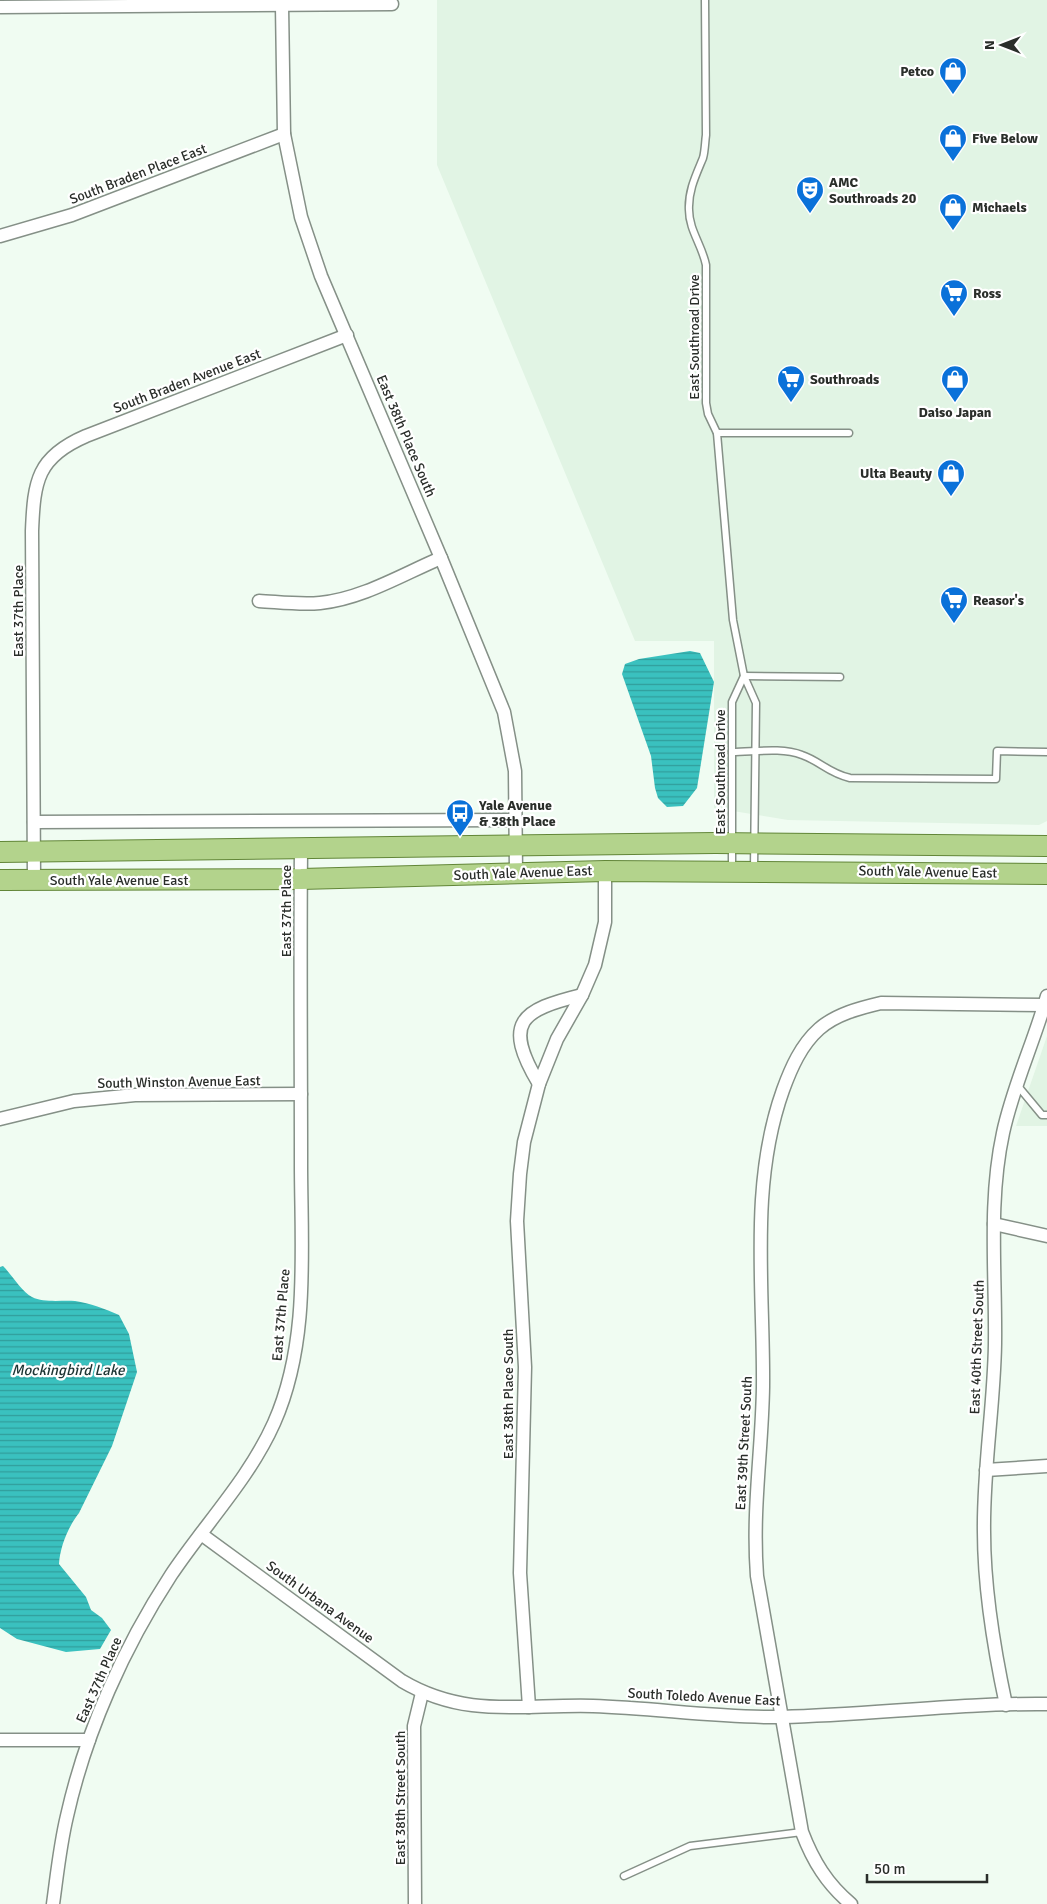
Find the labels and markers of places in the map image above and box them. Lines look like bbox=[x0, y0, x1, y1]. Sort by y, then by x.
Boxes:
shop icon: Petco bbox=[938, 56, 968, 95]
place label: Petco bbox=[900, 63, 934, 80]
shop icon: Five Below bbox=[938, 123, 968, 162]
place label: Five Below bbox=[972, 130, 1038, 147]
place label: AMC Southroads 20 bbox=[829, 174, 917, 207]
theatre icon: AMC Southroads 20 bbox=[795, 175, 825, 214]
shop icon: Michaels bbox=[938, 192, 968, 231]
place label: Michaels bbox=[972, 199, 1027, 216]
supermarket icon: Ross bbox=[939, 278, 969, 317]
place label: Ross bbox=[973, 285, 1001, 302]
supermarket icon: Southroads bbox=[776, 364, 806, 403]
shop icon: Daiso Japan bbox=[940, 364, 970, 403]
place label: Southroads bbox=[810, 371, 879, 388]
place label: Daiso Japan bbox=[918, 404, 992, 421]
shop icon: Ulta Beauty bbox=[936, 458, 966, 497]
place label: Ulta Beauty bbox=[860, 465, 932, 482]
supermarket icon: Reasor's bbox=[939, 585, 969, 624]
place label: Reasor's bbox=[973, 592, 1024, 609]
place label: Yale Avenue & 38th Place bbox=[478, 797, 556, 830]
bus stop icon: Yale Avenue & 38th Place bbox=[445, 798, 475, 837]

